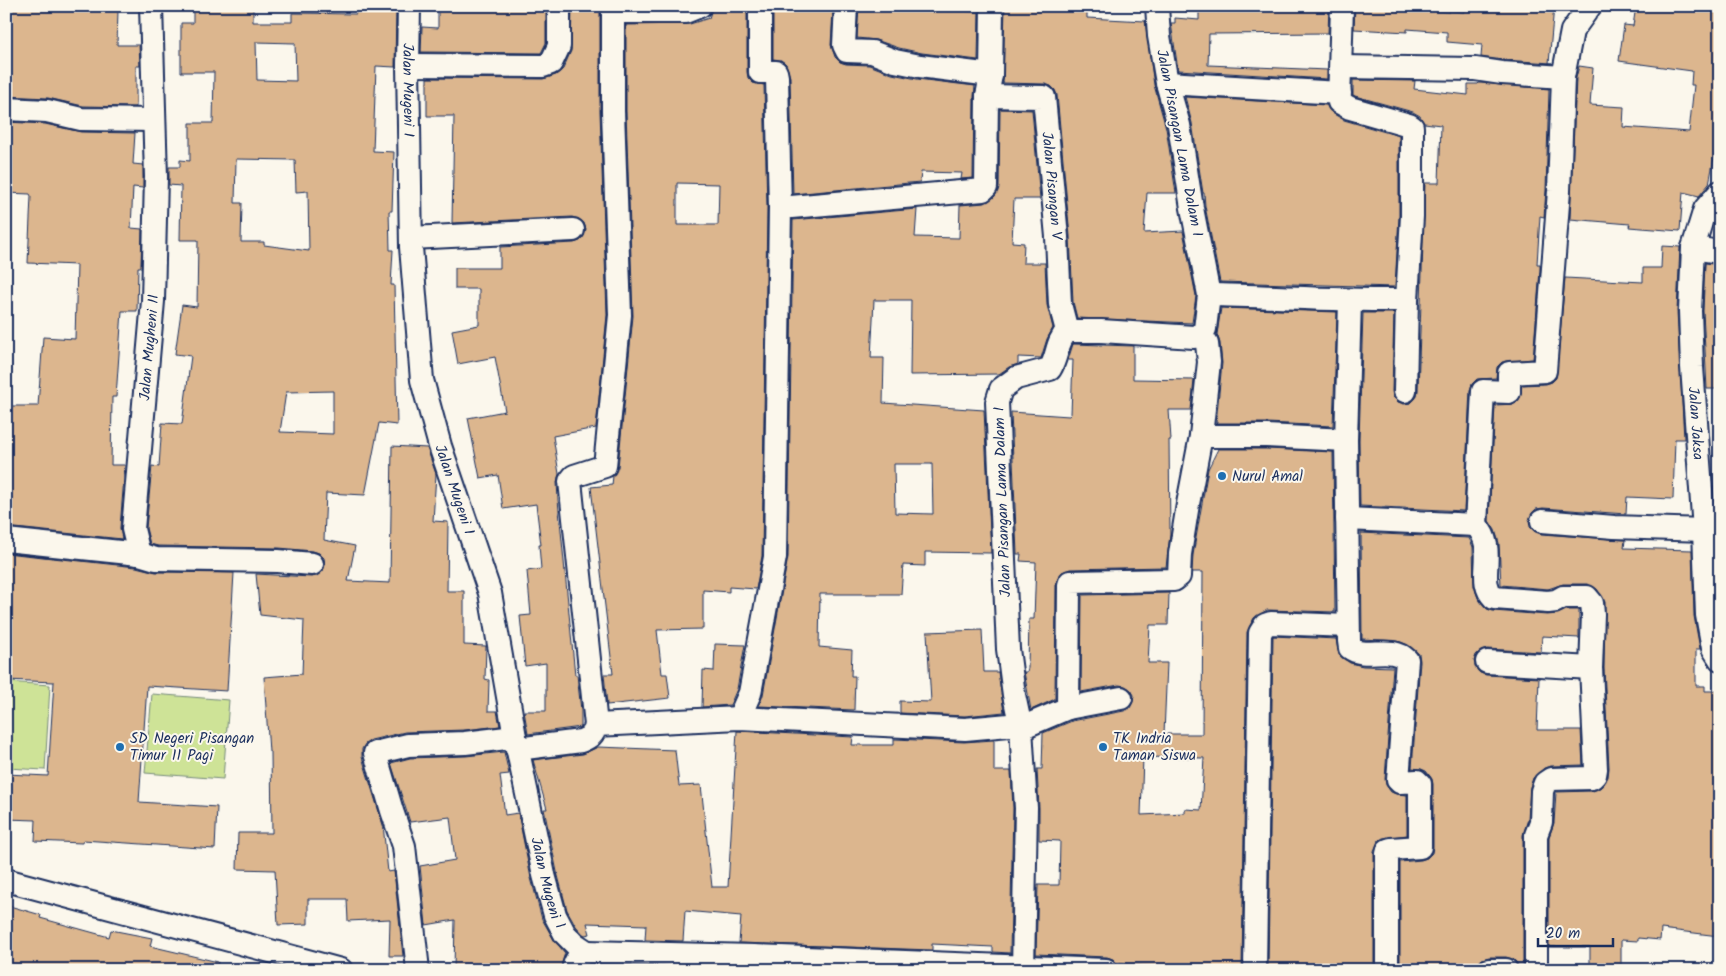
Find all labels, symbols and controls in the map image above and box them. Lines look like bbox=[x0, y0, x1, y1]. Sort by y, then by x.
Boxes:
street label: Jalan Mugeni I bbox=[395, 43, 420, 138]
street label: Jalan Pisangan Lama Dalam I bbox=[1149, 47, 1209, 239]
street label: Jalan Pisangan V bbox=[1034, 131, 1068, 242]
street label: Jalan Mugheni II bbox=[133, 294, 166, 402]
street label: Jalan Jaksa bbox=[1680, 386, 1710, 461]
street label: Jalan Pisangan Lama Dalam I bbox=[988, 406, 1018, 597]
street label: Jalan Mugeni I bbox=[427, 442, 481, 539]
place label: Nurul Amal bbox=[1232, 465, 1303, 489]
marker: Nurul Amal bbox=[1216, 470, 1228, 482]
place label: SD Negeri Pisangan Timur 11 Pagi bbox=[130, 727, 254, 768]
place label: TK Indria Taman Siswa bbox=[1113, 727, 1196, 768]
marker: SD Negeri Pisangan Timur 11 Pagi bbox=[114, 741, 126, 753]
marker: TK Indria Taman Siswa bbox=[1097, 741, 1109, 753]
street label: Jalan Mugeni I bbox=[523, 835, 572, 934]
scale bar bbox=[1538, 916, 1614, 948]
text: 20 m bbox=[1546, 922, 1580, 946]

